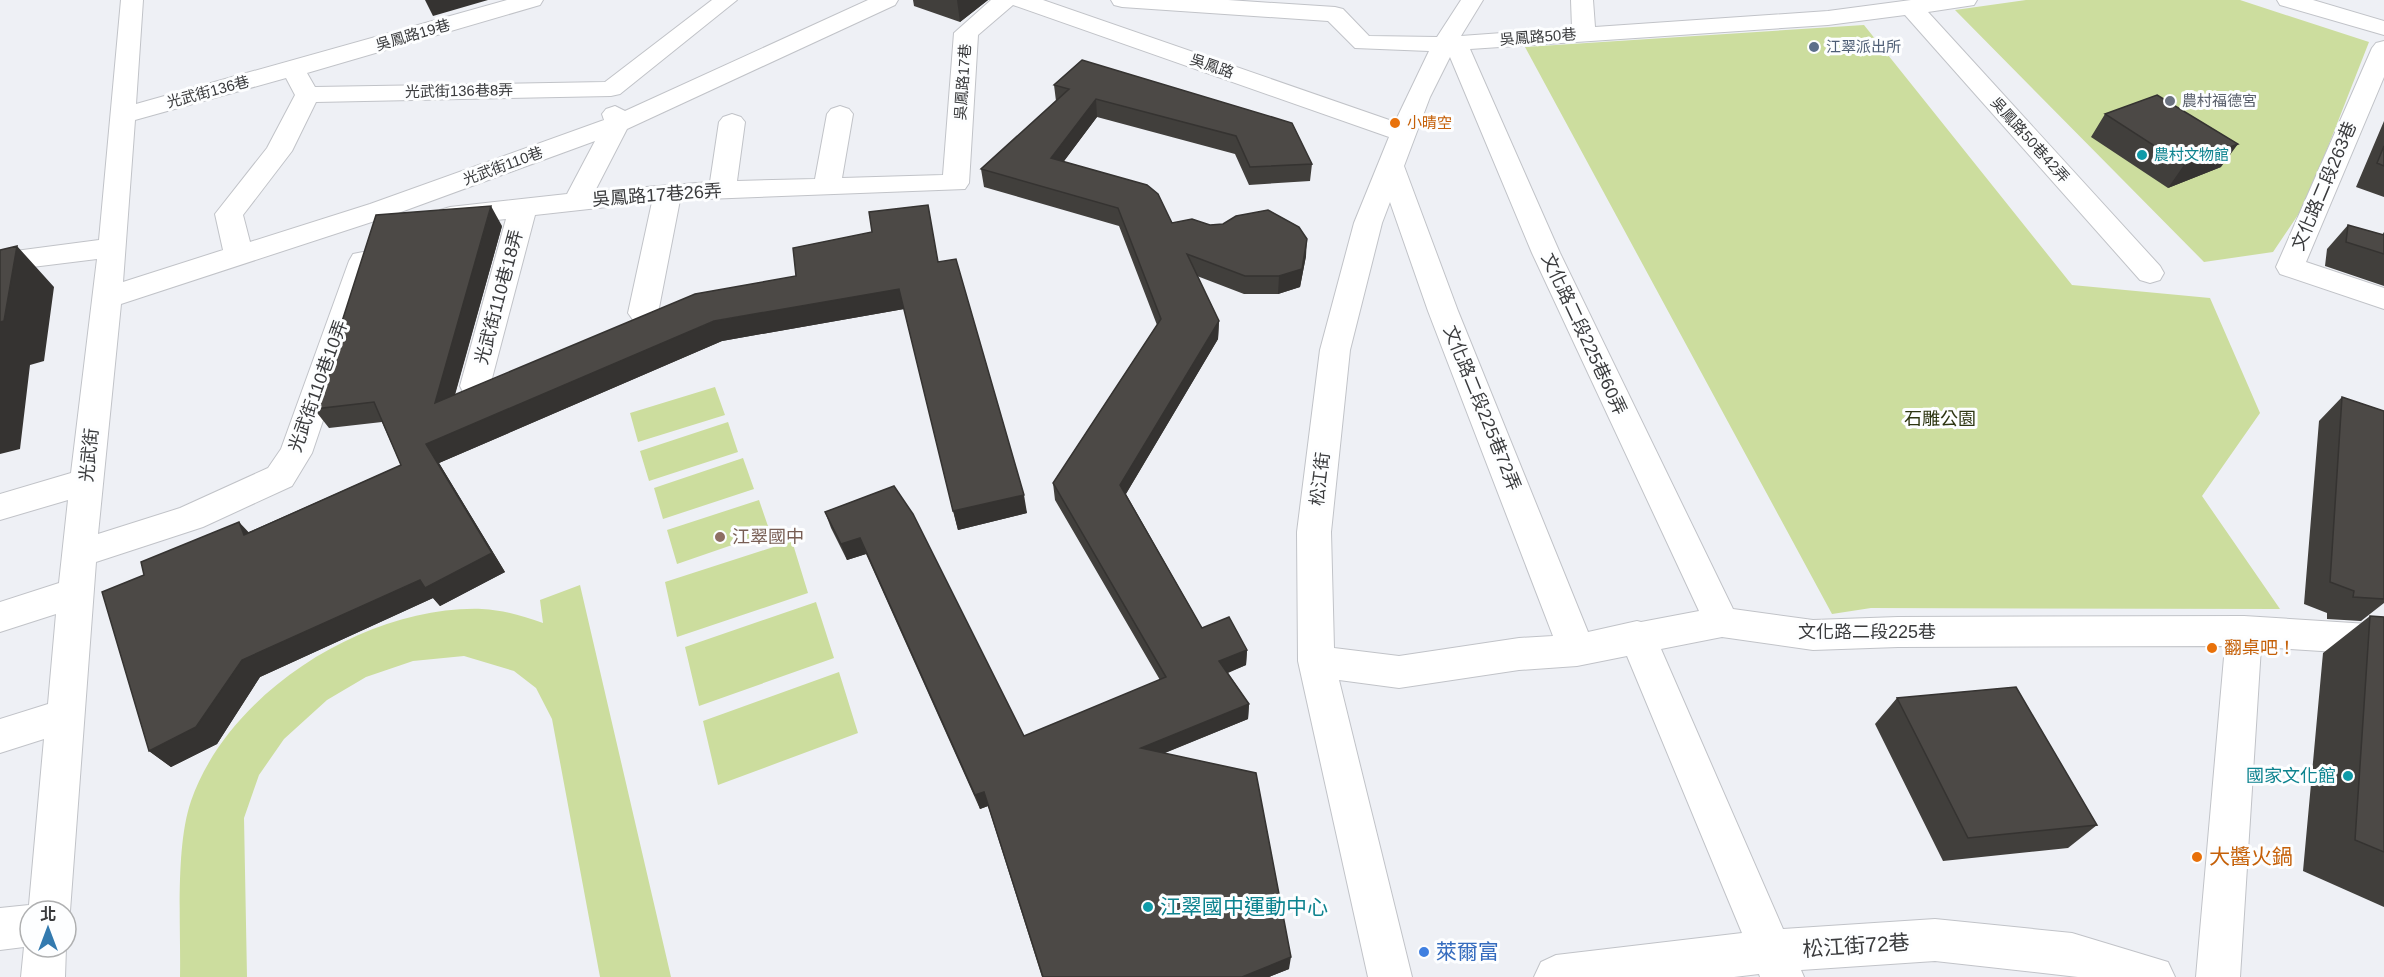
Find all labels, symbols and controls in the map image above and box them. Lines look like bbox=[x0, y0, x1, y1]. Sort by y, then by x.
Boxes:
street label: 吳鳳路19巷 bbox=[374, 16, 452, 53]
street label: 吳鳳路50巷 bbox=[1499, 25, 1577, 48]
place label: 江翠派出所 bbox=[1826, 38, 1901, 55]
marker: 江翠派出所 bbox=[1807, 40, 1821, 54]
street label: 吳鳳路17巷 bbox=[951, 43, 974, 121]
street label: 吳鳳路 bbox=[1188, 50, 1236, 81]
street label: 光武街136巷 bbox=[165, 72, 251, 111]
street label: 光武街136巷8弄 bbox=[405, 81, 513, 100]
place label: 農村福德宮 bbox=[2182, 92, 2257, 109]
street label: 吳鳳路50巷42弄 bbox=[1988, 94, 2073, 186]
marker: 農村福德宮 bbox=[2163, 94, 2177, 108]
place label: 小晴空 bbox=[1407, 114, 1452, 131]
marker: 小晴空 bbox=[1388, 116, 1402, 130]
street label: 文化路二段263巷 bbox=[2288, 119, 2360, 253]
street label: 光武街110巷 bbox=[460, 143, 545, 188]
place label: 農村文物館 bbox=[2154, 146, 2229, 163]
marker: 農村文物館 bbox=[2135, 148, 2149, 162]
street label: 吳鳳路17巷26弄 bbox=[591, 180, 723, 210]
street label: 光武街110巷18弄 bbox=[471, 227, 527, 367]
street label: 文化路二段225巷60弄 bbox=[1538, 250, 1630, 418]
street label: 光武街110巷10弄 bbox=[285, 317, 351, 455]
street label: 文化路二段225巷72弄 bbox=[1440, 323, 1524, 493]
park label: 石雕公園 bbox=[1904, 409, 1976, 429]
street label: 光武街 bbox=[76, 427, 102, 483]
street label: 松江街 bbox=[1307, 451, 1333, 507]
place label: 江翠國中 bbox=[732, 527, 804, 547]
marker: 江翠國中 bbox=[713, 530, 727, 544]
street label: 文化路二段225巷 bbox=[1798, 622, 1936, 642]
place label: 翻桌吧！ bbox=[2224, 638, 2296, 658]
marker: 翻桌吧！ bbox=[2205, 641, 2219, 655]
place label: 國家文化館 bbox=[2246, 766, 2336, 786]
marker: 國家文化館 bbox=[2341, 769, 2355, 783]
place label: 大醬火鍋 bbox=[2209, 845, 2293, 868]
marker: 大醬火鍋 bbox=[2190, 850, 2204, 864]
place label: 江翠國中運動中心 bbox=[1160, 895, 1328, 918]
north arrow bbox=[18, 899, 78, 959]
marker: 江翠國中運動中心 bbox=[1141, 900, 1155, 914]
text: 北 bbox=[40, 906, 56, 923]
street label: 松江街72巷 bbox=[1802, 930, 1910, 961]
place label: 萊爾富 bbox=[1436, 940, 1499, 963]
marker: 萊爾富 bbox=[1417, 945, 1431, 959]

